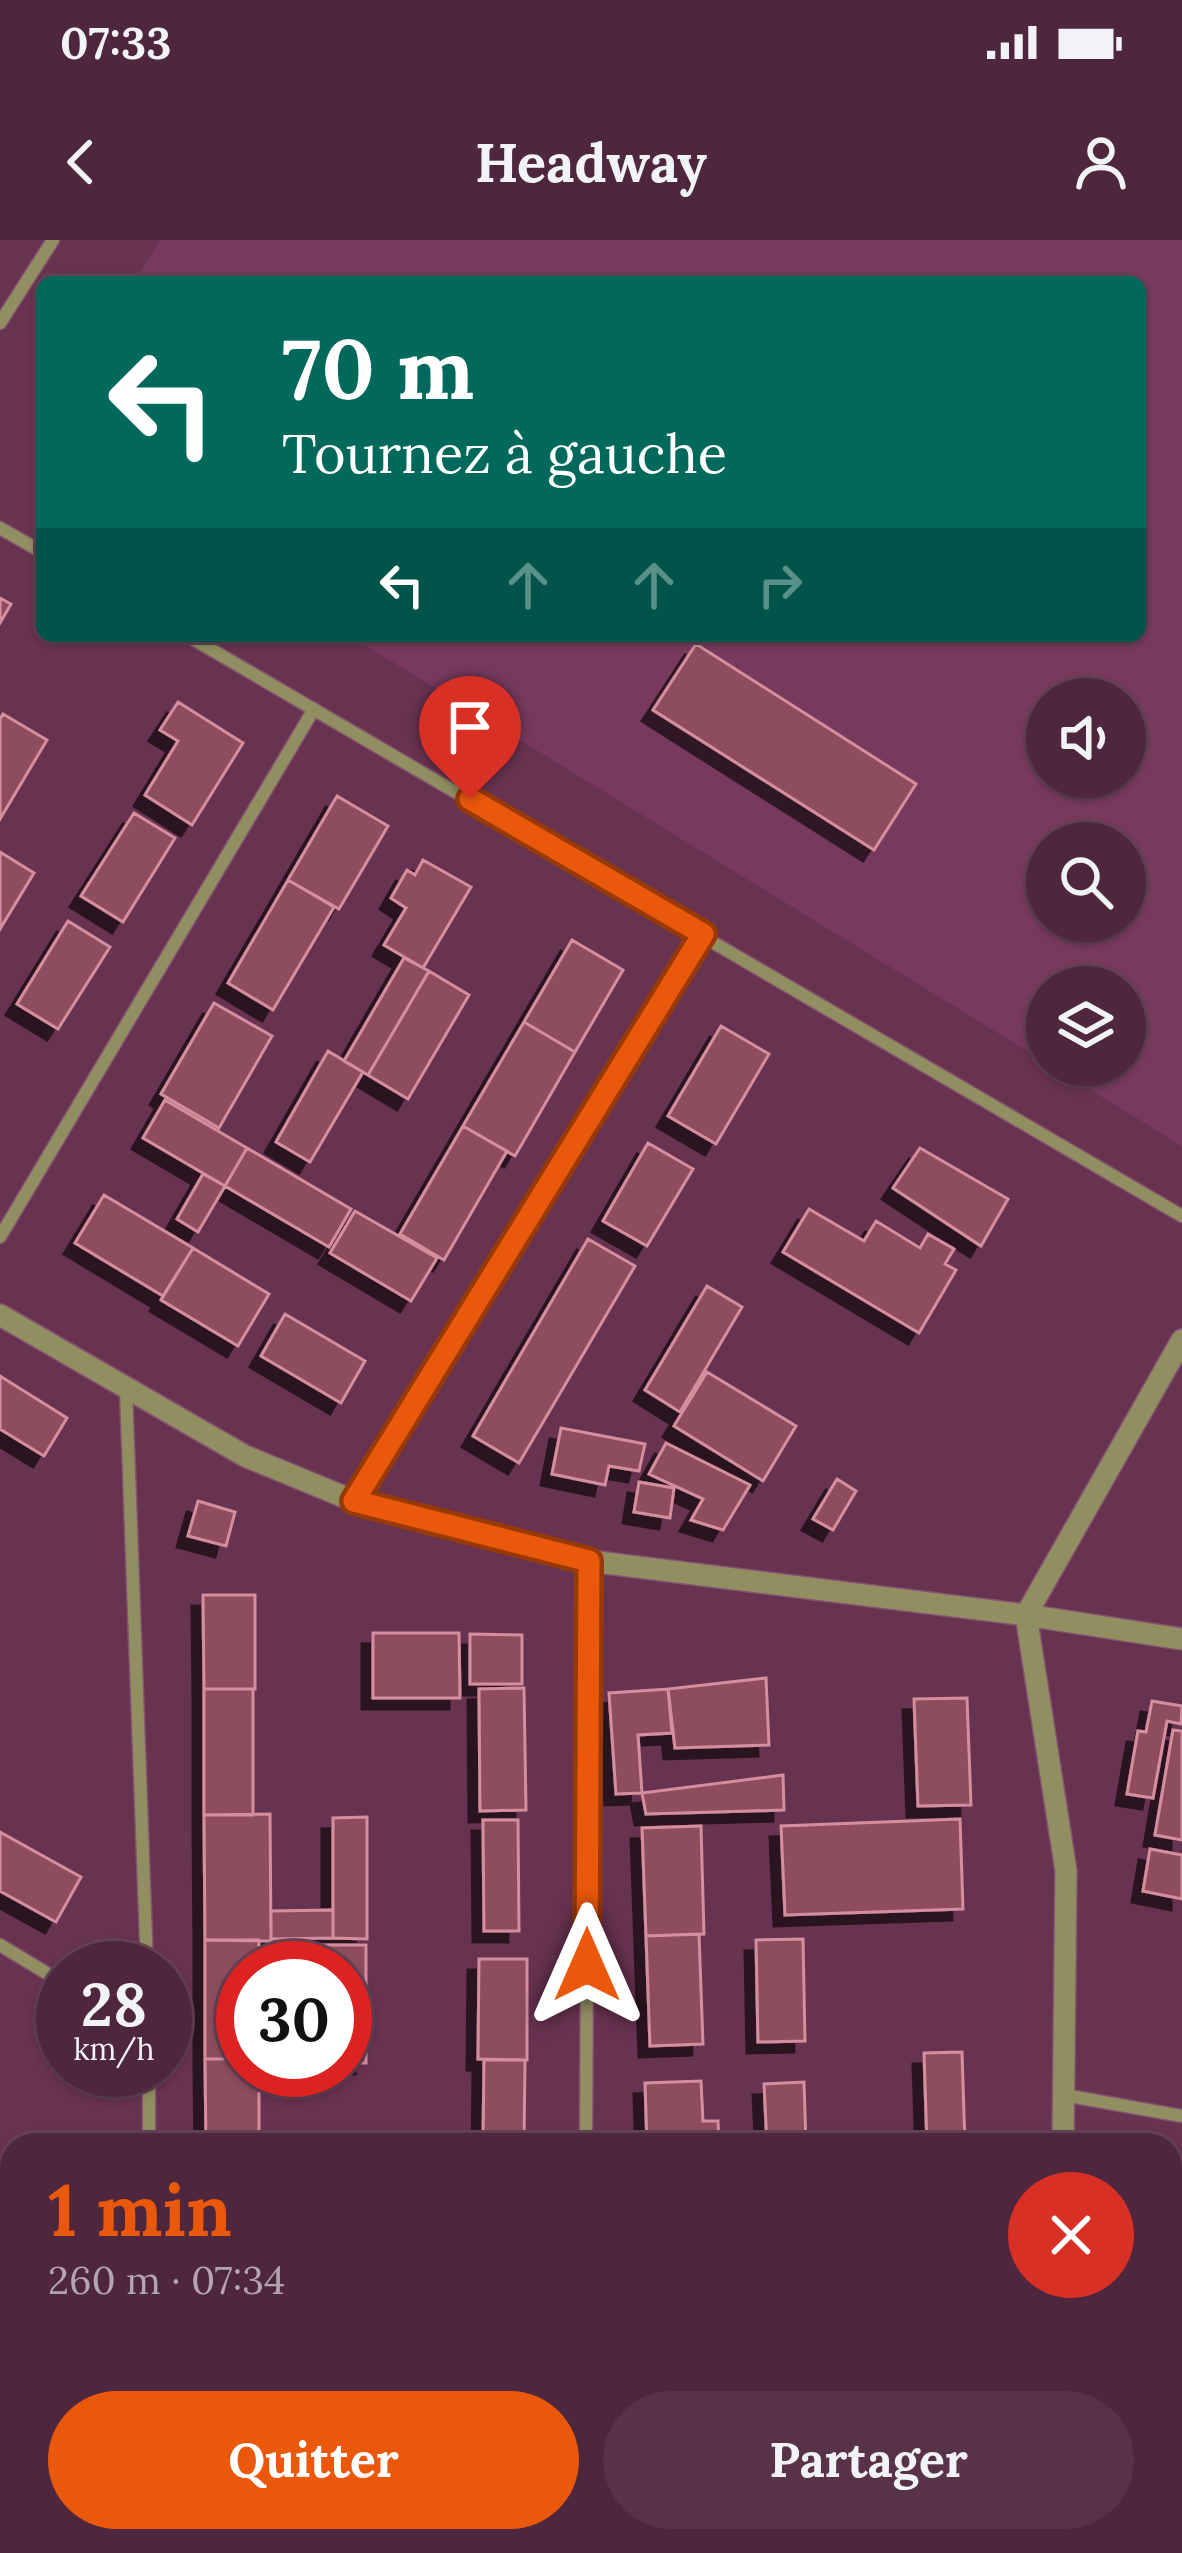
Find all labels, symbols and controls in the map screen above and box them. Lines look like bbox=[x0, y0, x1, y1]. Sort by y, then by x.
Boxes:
text: 07:33 bbox=[60, 14, 171, 71]
text: Headway bbox=[475, 128, 707, 197]
icon: back bbox=[48, 129, 114, 195]
icon: person bbox=[1068, 129, 1134, 195]
text: 70 m bbox=[282, 314, 474, 422]
icon: left bbox=[84, 324, 240, 480]
text: Tournez à gauche bbox=[282, 419, 727, 488]
icon: left bbox=[369, 552, 435, 618]
icon: ahead bbox=[495, 552, 561, 618]
icon: ahead bbox=[621, 552, 687, 618]
icon: right bbox=[747, 552, 813, 618]
pin bbox=[419, 676, 521, 799]
map controls bbox=[1026, 678, 1146, 1086]
button: sound bbox=[1026, 678, 1146, 798]
icon: arrive bbox=[437, 694, 503, 760]
button: search bbox=[1026, 822, 1146, 942]
button: layers bbox=[1026, 966, 1146, 1086]
position arrow bbox=[524, 1902, 650, 2028]
speed limit sign: 30 bbox=[216, 1941, 372, 2097]
text: 28 bbox=[81, 1966, 147, 2042]
text: km/h bbox=[73, 2030, 155, 2068]
text: 1 min bbox=[48, 2164, 232, 2256]
button: close bbox=[1008, 2172, 1134, 2298]
text: 260 m · 07:34 bbox=[48, 2255, 285, 2305]
button: Quitter bbox=[48, 2391, 579, 2529]
button: Partager bbox=[603, 2391, 1134, 2529]

